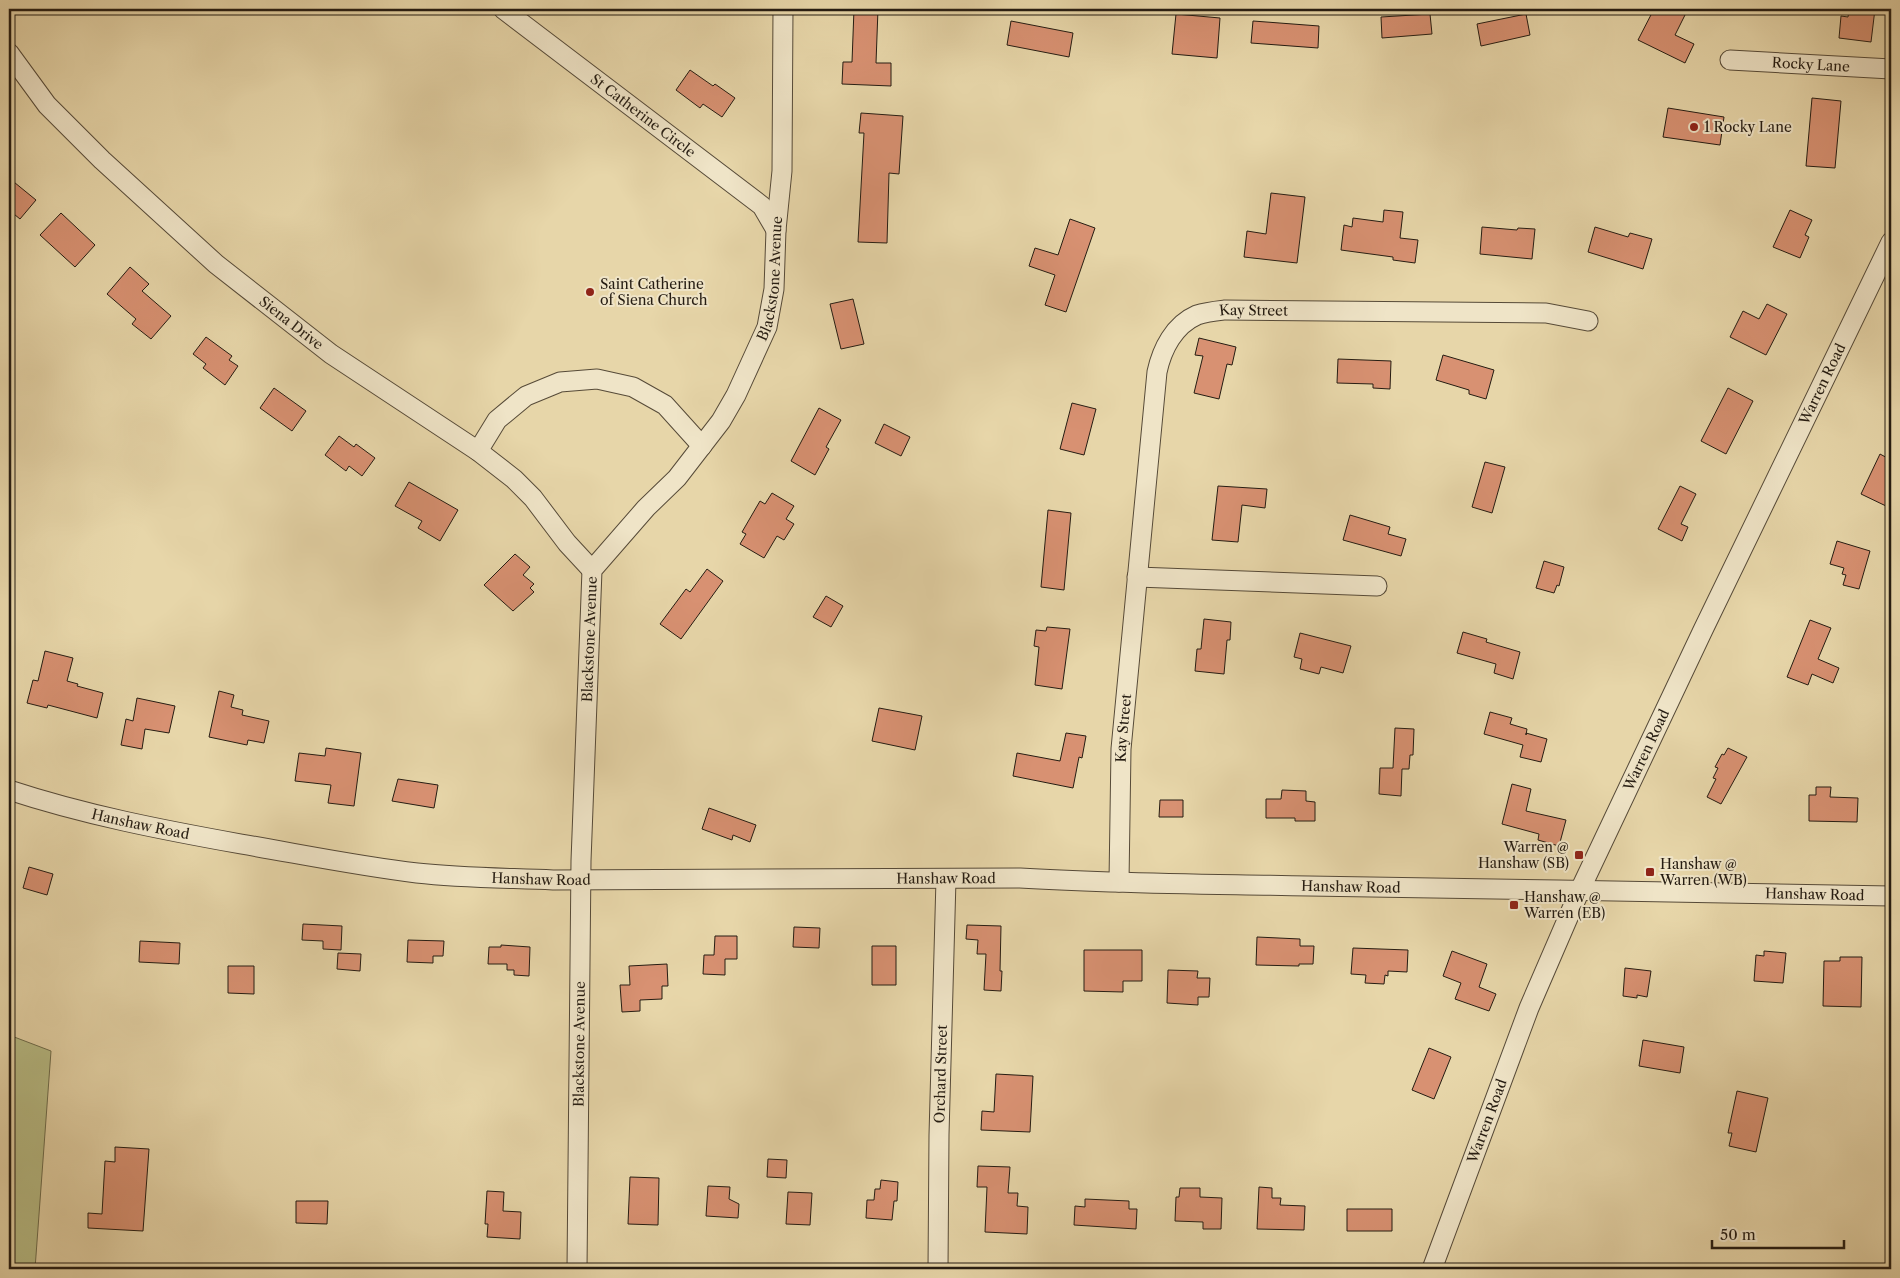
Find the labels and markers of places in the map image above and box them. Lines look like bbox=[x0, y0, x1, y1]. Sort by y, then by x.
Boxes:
place label: 1 Rocky Lane bbox=[1704, 118, 1792, 136]
marker: 1 Rocky Lane bbox=[1688, 121, 1700, 133]
place label: Saint Catherine of Siena Church bbox=[600, 275, 708, 309]
marker: Saint Catherine of Siena Church bbox=[584, 286, 596, 298]
place label: Warren @ Hanshaw (SB) bbox=[1478, 838, 1569, 872]
marker: Warren @ Hanshaw (SB) bbox=[1573, 849, 1585, 861]
place label: Hanshaw @ Warren (WB) bbox=[1659, 855, 1747, 889]
marker: Hanshaw @ Warren (WB) bbox=[1644, 866, 1656, 878]
place label: Hanshaw @ Warren (EB) bbox=[1523, 888, 1605, 922]
marker: Hanshaw @ Warren (EB) bbox=[1508, 899, 1520, 911]

